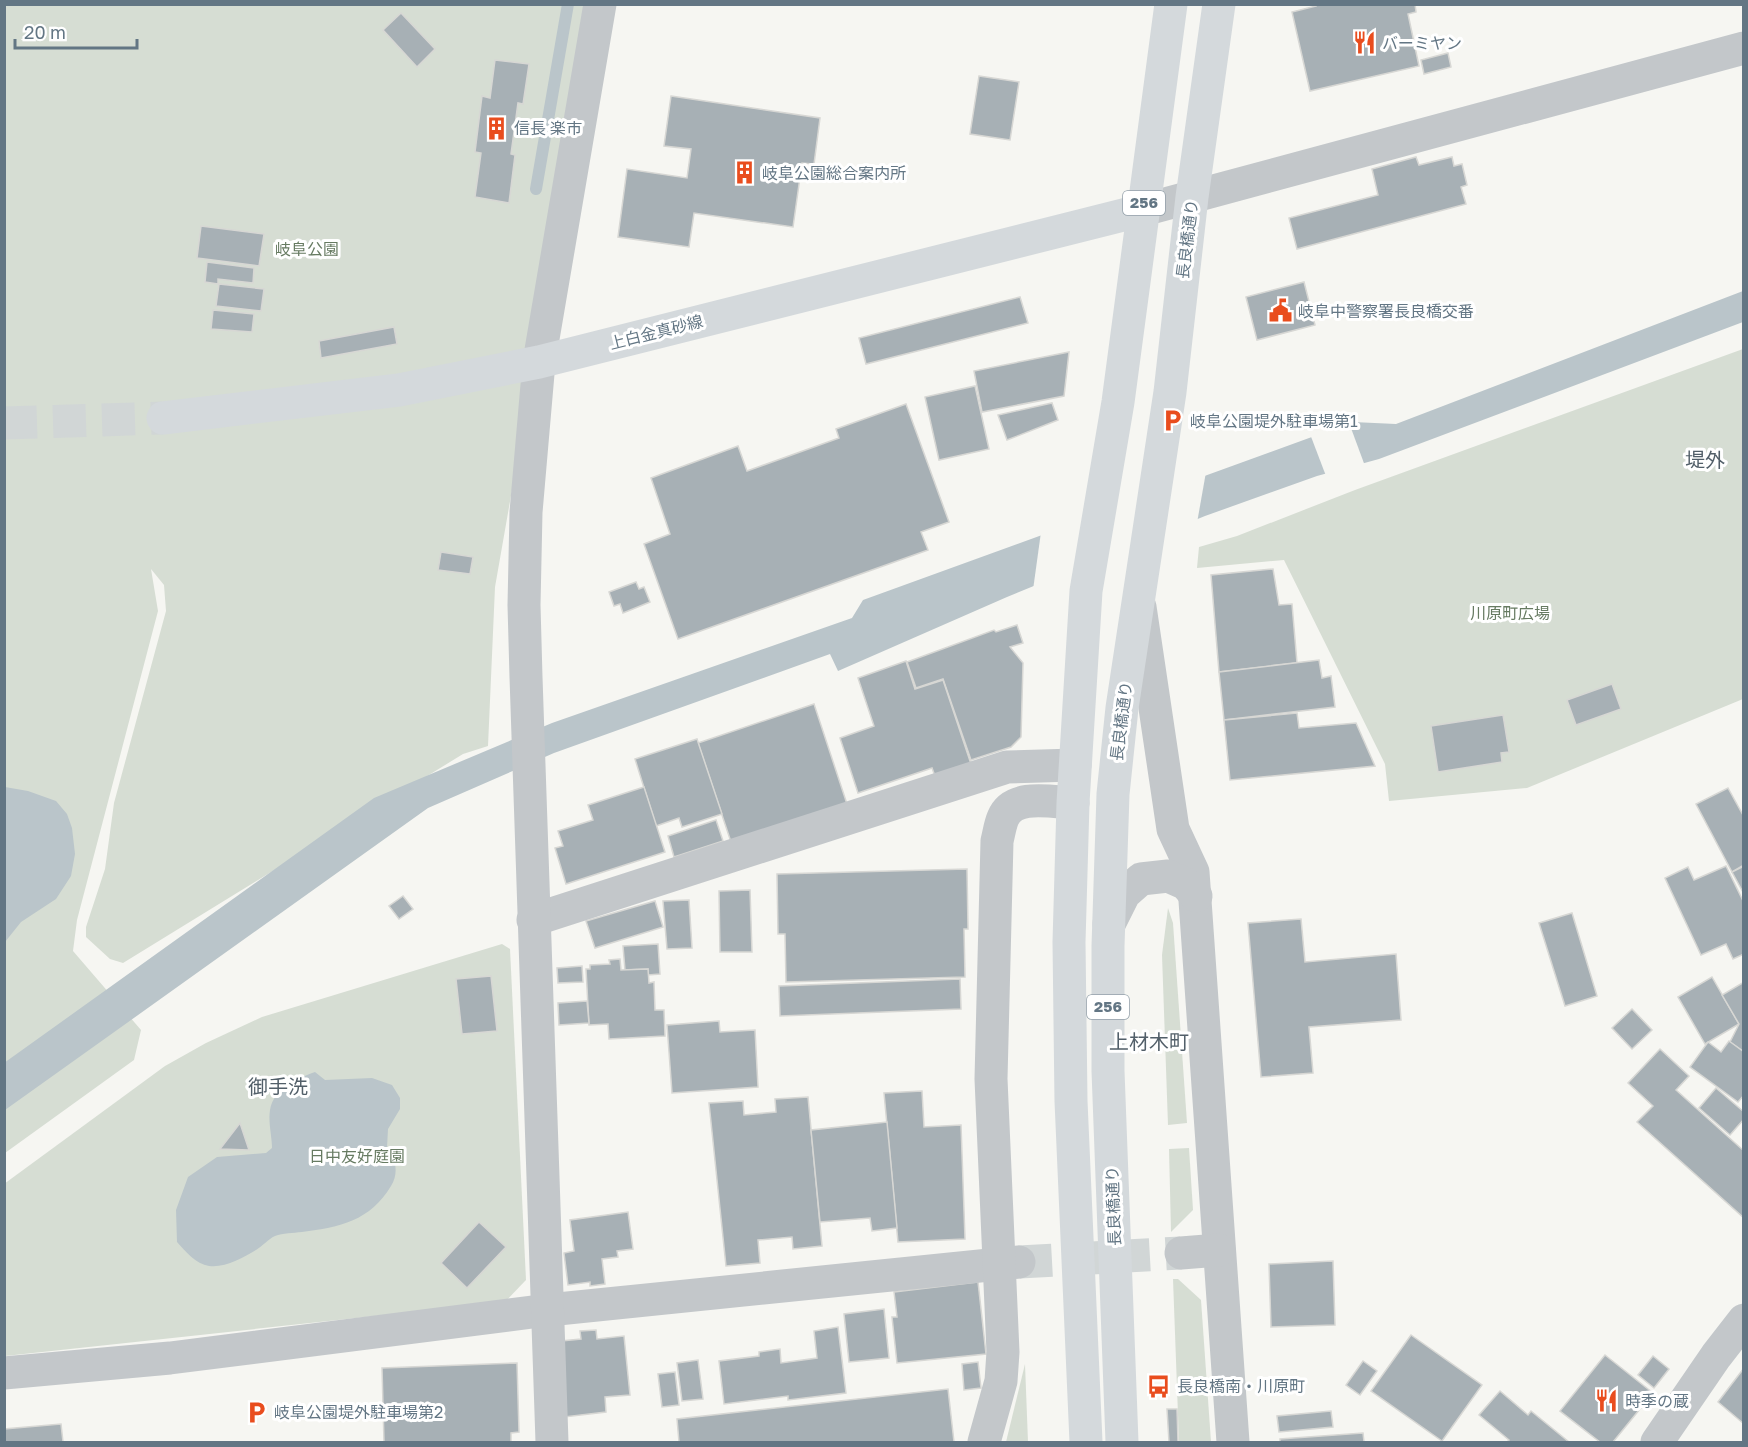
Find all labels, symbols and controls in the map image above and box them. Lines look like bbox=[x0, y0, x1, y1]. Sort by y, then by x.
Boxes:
scale bar bbox=[15, 12, 136, 50]
text: 20 m bbox=[24, 21, 66, 43]
restaurant icon: バーミヤン bbox=[1351, 30, 1377, 56]
place label: バーミヤン bbox=[1382, 33, 1462, 53]
building icon: 信長 楽市 bbox=[483, 115, 509, 141]
place label: 信長 楽市 bbox=[514, 118, 582, 138]
building icon: 岐阜公園総合案内所 bbox=[731, 160, 757, 186]
place label: 岐阜公園総合案内所 bbox=[762, 163, 906, 183]
road number: 256 bbox=[1123, 191, 1165, 215]
street label: 長良橋通り bbox=[1172, 198, 1202, 280]
park label: 岐阜公園 bbox=[275, 239, 339, 259]
public building icon: 岐阜中警察署長良橋交番 bbox=[1267, 298, 1293, 324]
place label: 岐阜中警察署長良橋交番 bbox=[1298, 301, 1474, 321]
street label: 上白金真砂線 bbox=[607, 311, 705, 353]
parking icon: 岐阜公園堤外駐車場第1 bbox=[1159, 408, 1185, 434]
place label: 岐阜公園堤外駐車場第1 bbox=[1190, 411, 1358, 431]
district label: 堤外 bbox=[1685, 447, 1725, 471]
park label: 川原町広場 bbox=[1470, 603, 1550, 623]
street label: 長良橋通り bbox=[1106, 680, 1136, 762]
road number: 256 bbox=[1087, 995, 1129, 1019]
district label: 上材木町 bbox=[1109, 1029, 1189, 1053]
district label: 御手洗 bbox=[248, 1074, 308, 1098]
park label: 日中友好庭園 bbox=[309, 1146, 405, 1166]
street label: 長良橋通り bbox=[1102, 1166, 1124, 1246]
bus stop icon: 長良橋南・川原町 bbox=[1146, 1373, 1172, 1399]
place label: 長良橋南・川原町 bbox=[1177, 1376, 1305, 1396]
restaurant icon: 時季の蔵 bbox=[1594, 1388, 1620, 1414]
place label: 時季の蔵 bbox=[1625, 1391, 1689, 1411]
parking icon: 岐阜公園堤外駐車場第2 bbox=[243, 1399, 269, 1425]
place label: 岐阜公園堤外駐車場第2 bbox=[274, 1402, 443, 1422]

